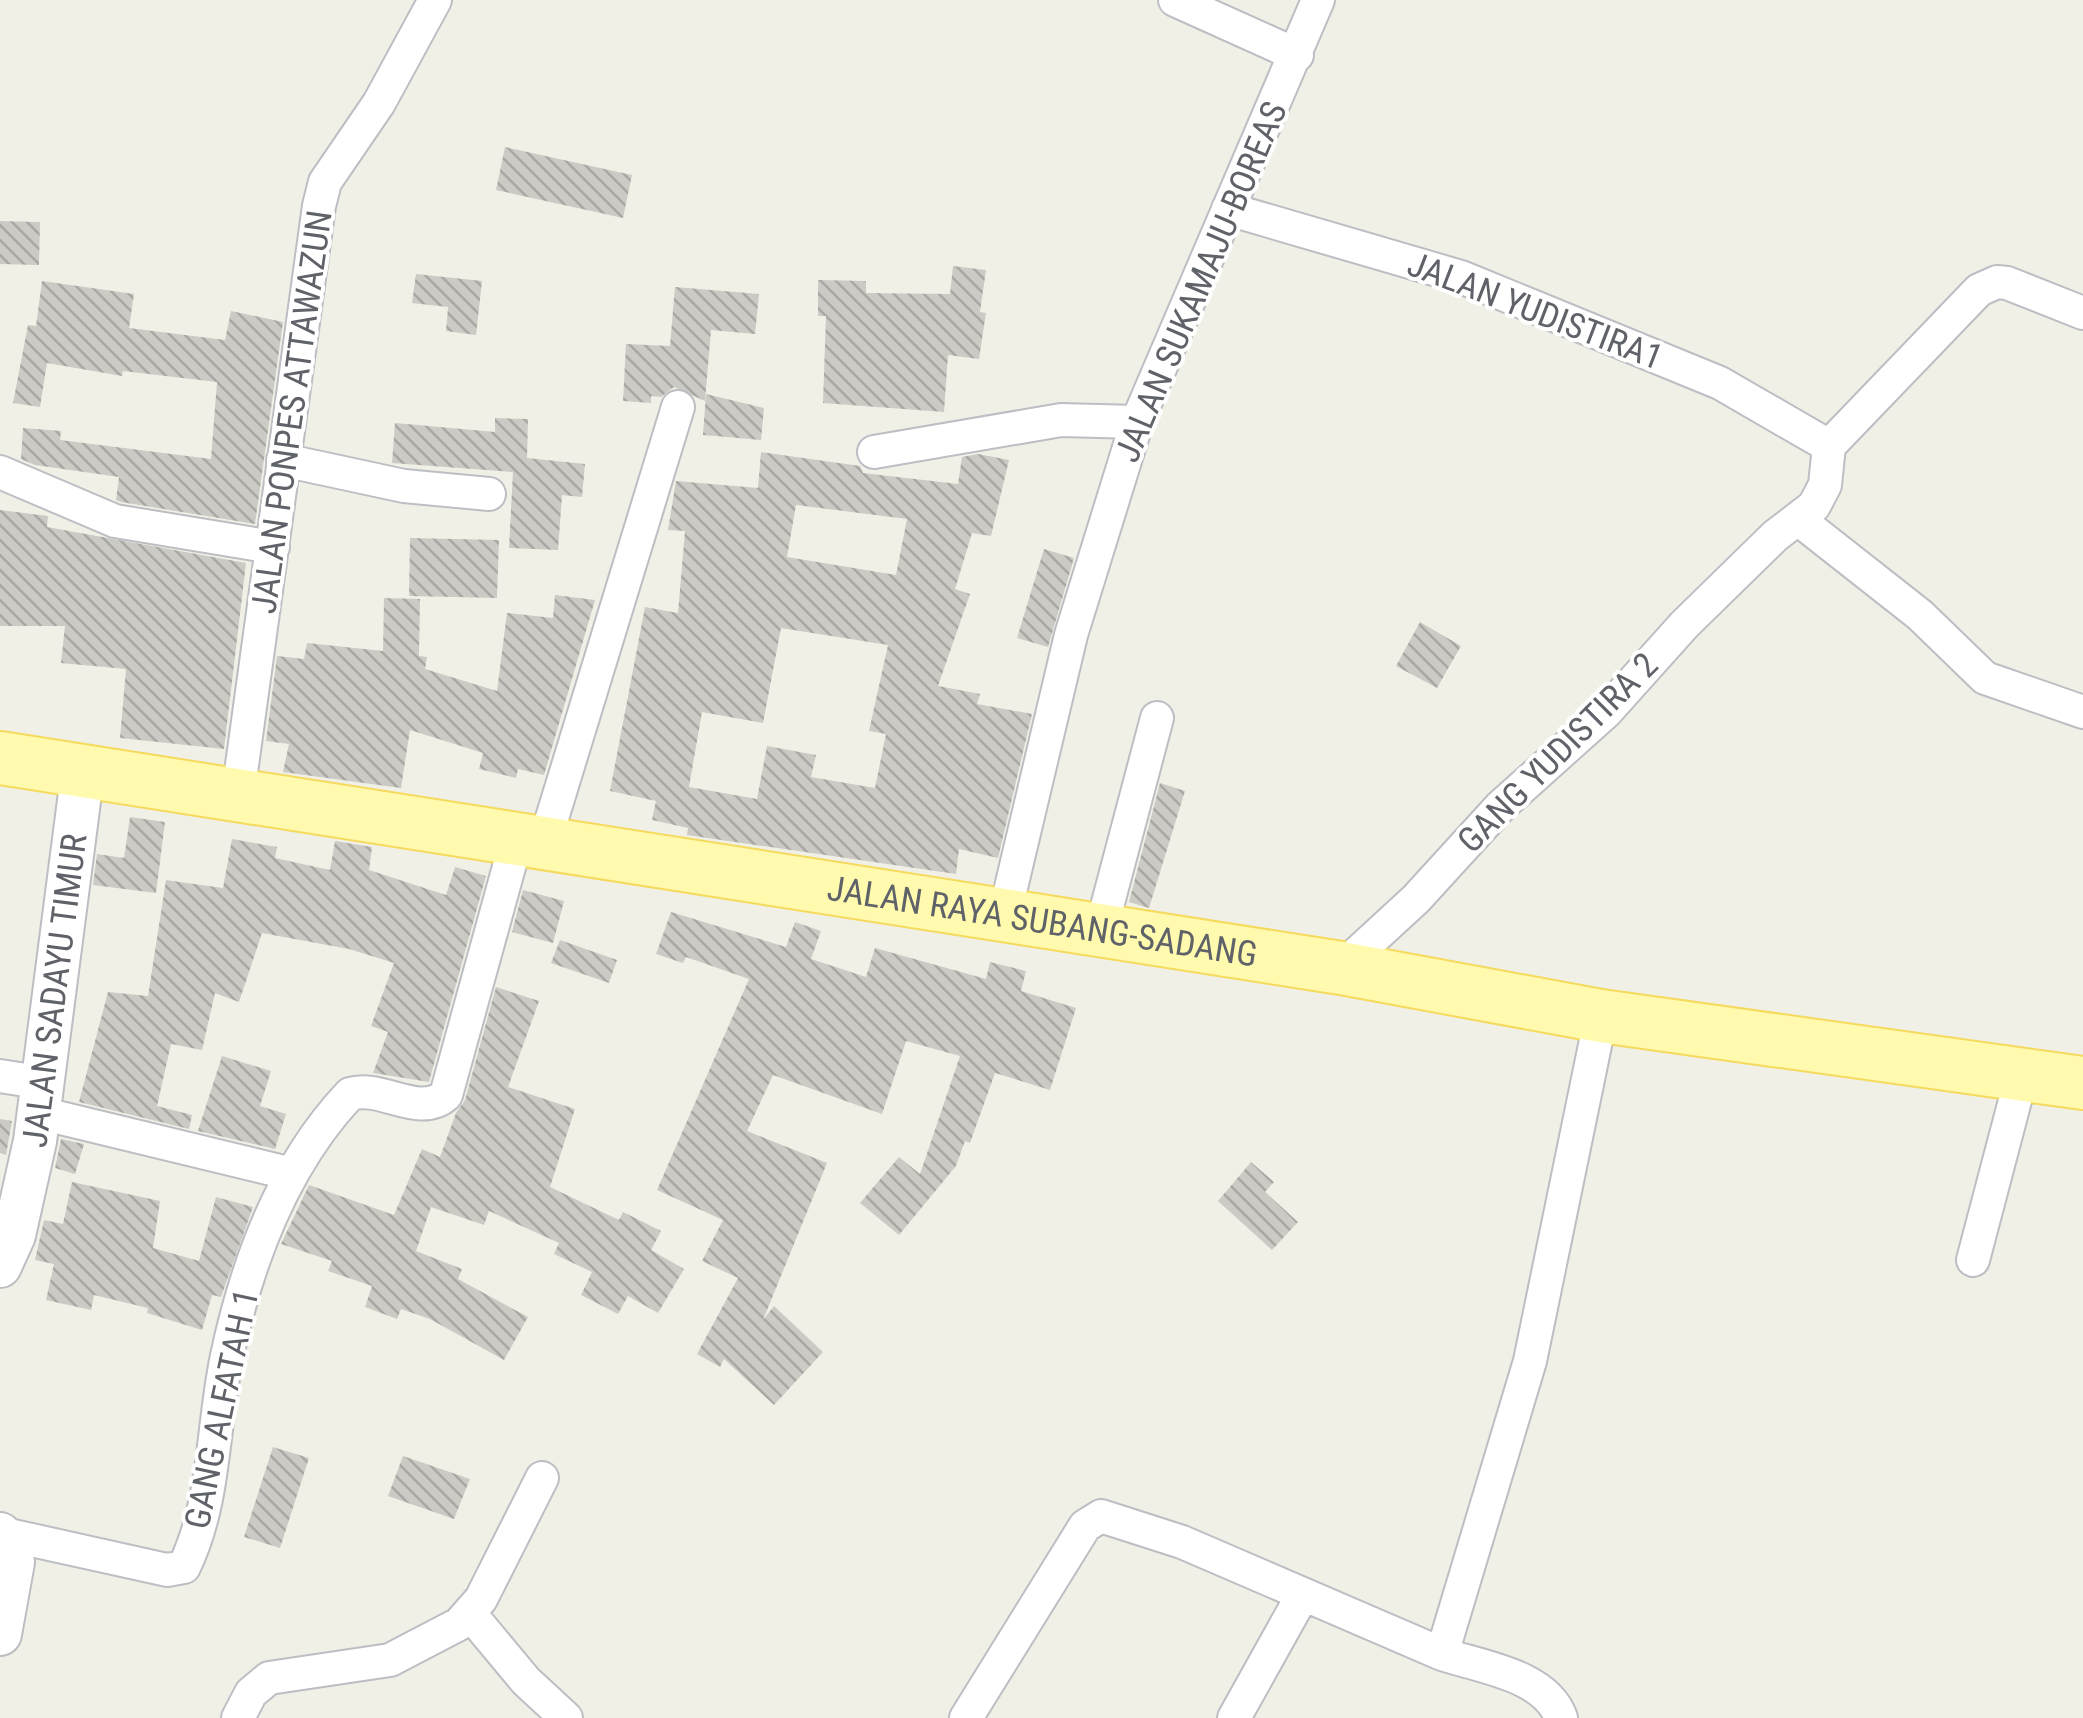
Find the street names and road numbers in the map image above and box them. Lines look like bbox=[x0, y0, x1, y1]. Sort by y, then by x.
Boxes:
street label: JALAN SUKAMAJU-BOREAS bbox=[1106, 96, 1296, 468]
street label: JALAN PONPES ATTAWAZUN bbox=[243, 208, 341, 616]
street label: JALAN YUDISTIRA1 bbox=[1402, 244, 1668, 378]
street label: GANG YUDISTIRA 2 bbox=[1450, 645, 1666, 861]
street label: JALAN SADAYU TIMUR bbox=[14, 831, 95, 1150]
street label: JALAN RAYA SUBANG-SADANG bbox=[824, 867, 1260, 975]
street label: GANG ALFATAH 1 bbox=[177, 1285, 267, 1533]

